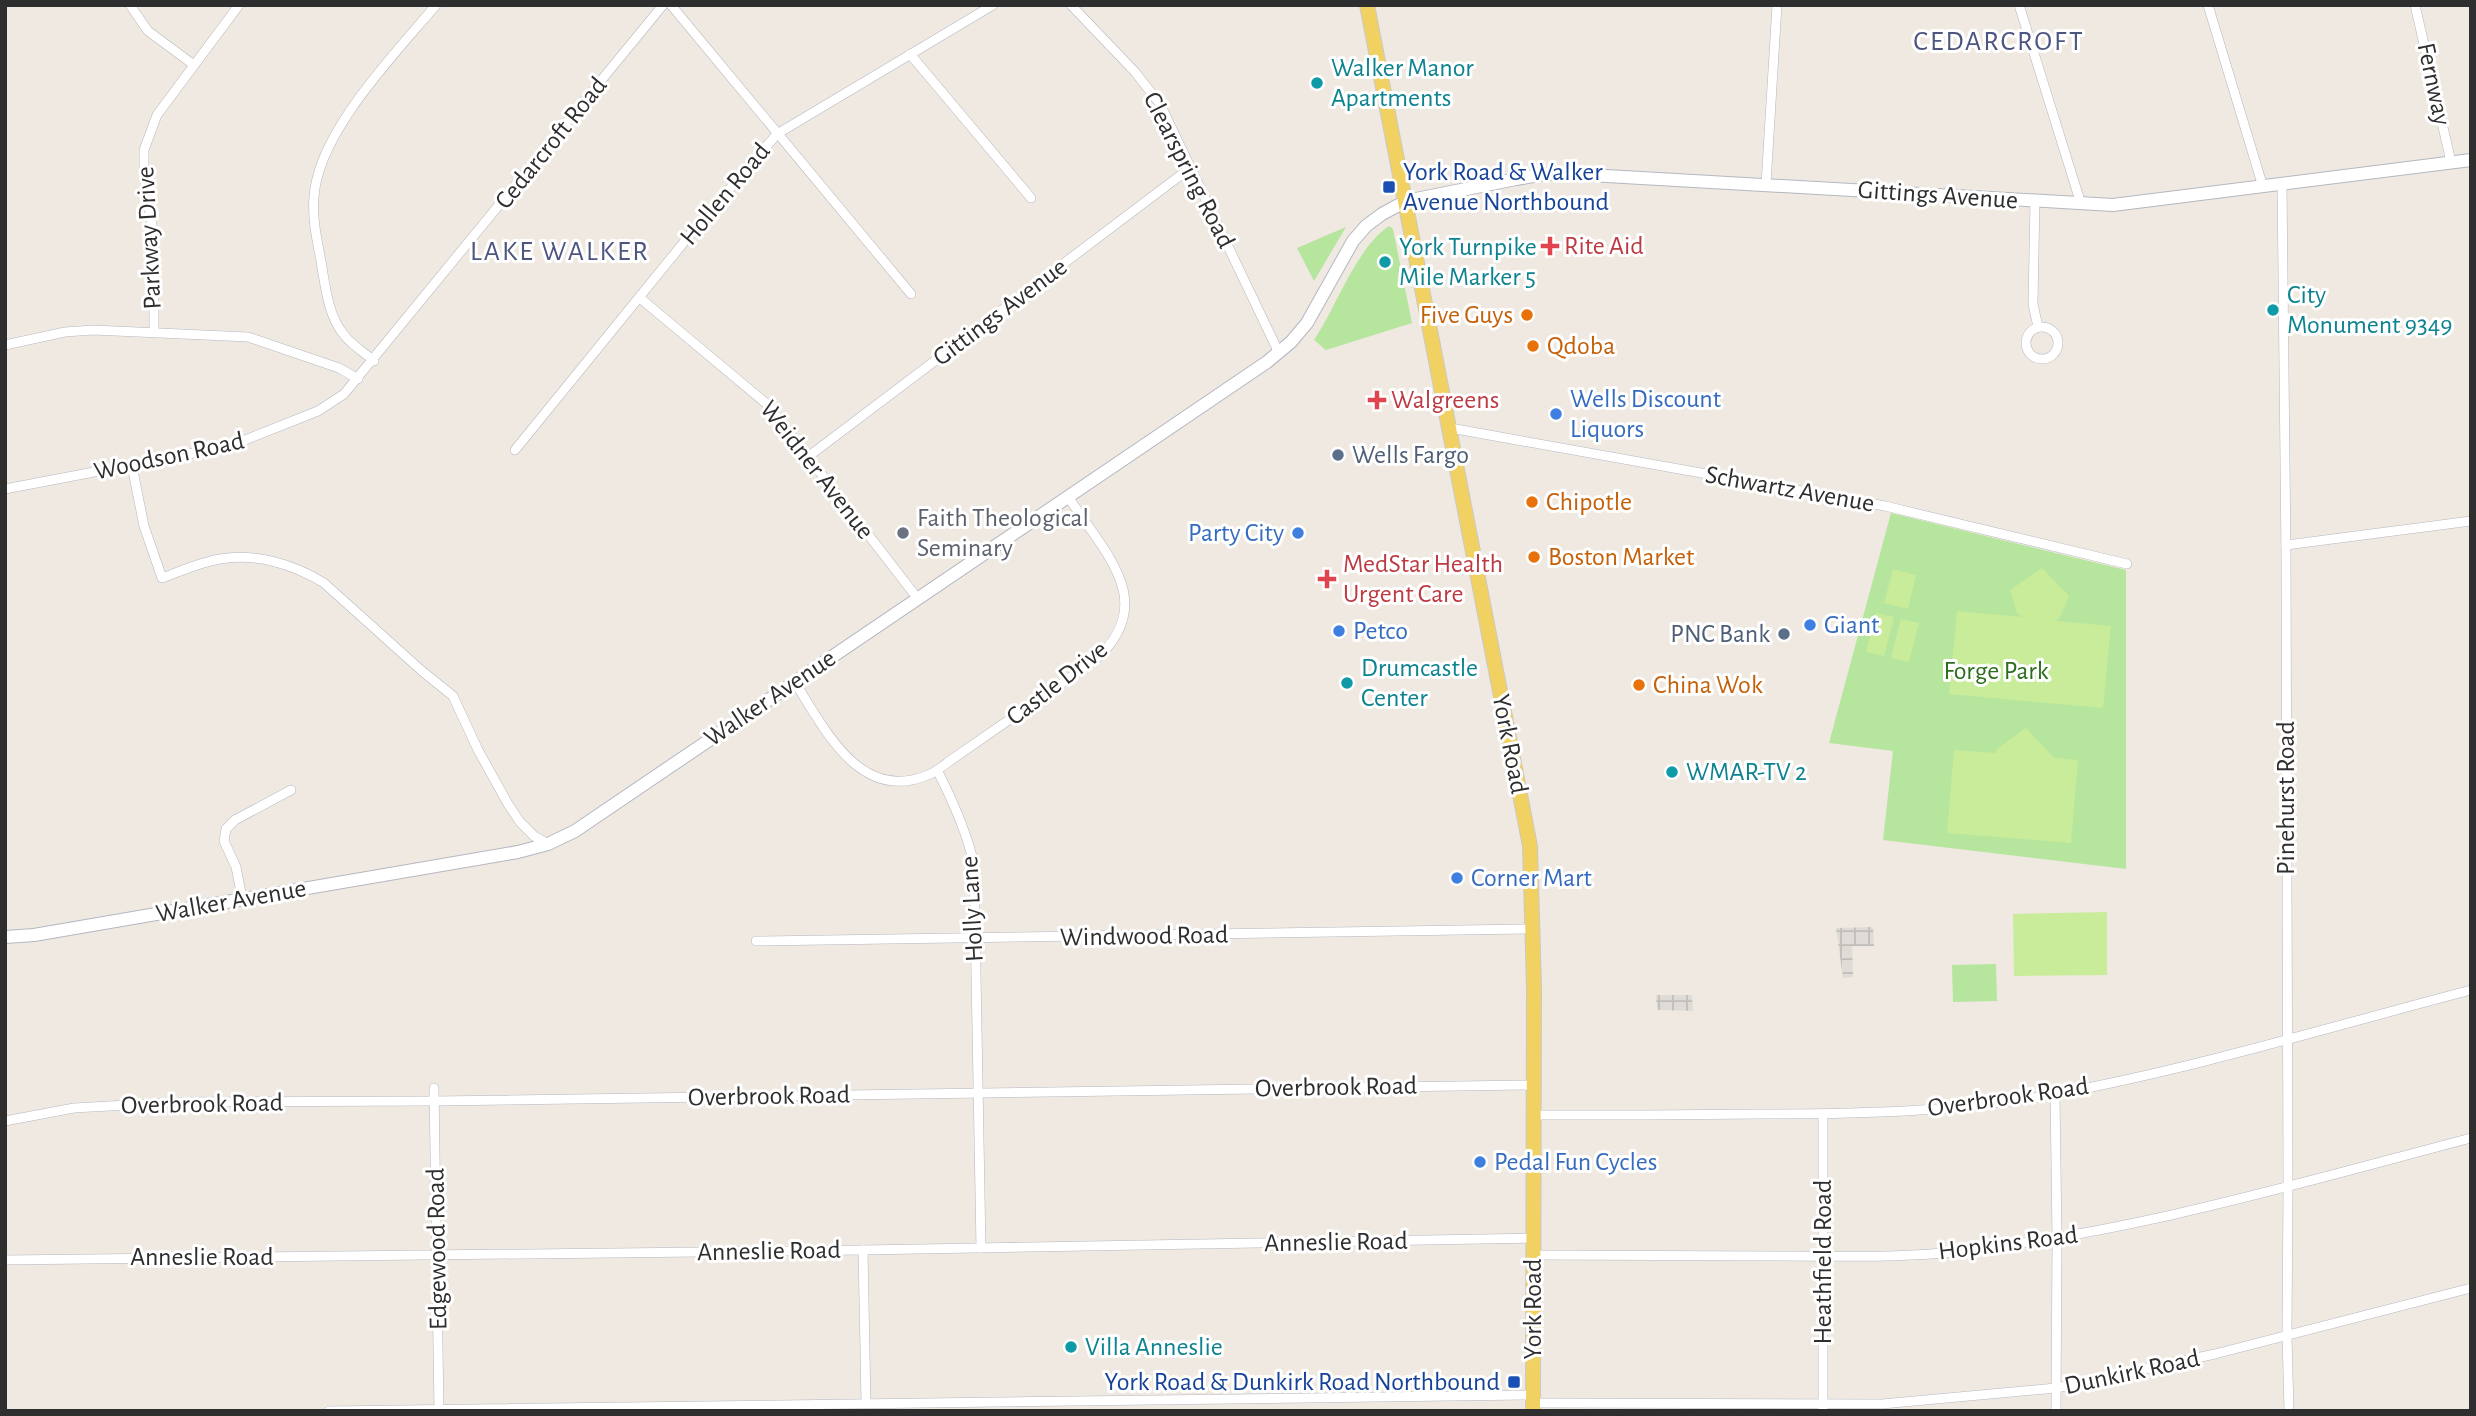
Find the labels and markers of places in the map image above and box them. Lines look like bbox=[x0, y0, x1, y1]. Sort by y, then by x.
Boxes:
place label: Walker Manor Apartments bbox=[1331, 55, 1474, 111]
marker: Walker Manor Apartments bbox=[1309, 75, 1325, 91]
place label: York Road & Walker Avenue Northbound bbox=[1403, 159, 1609, 215]
marker: York Road & Walker Avenue Northbound bbox=[1381, 179, 1397, 195]
place label: Rite Aid bbox=[1564, 233, 1644, 259]
place label: York Turnpike Mile Marker 5 bbox=[1399, 234, 1537, 290]
marker: Rite Aid bbox=[1542, 238, 1558, 254]
marker: York Turnpike Mile Marker 5 bbox=[1377, 254, 1393, 270]
place label: City Monument 9349 bbox=[2287, 282, 2452, 338]
place label: Five Guys bbox=[1420, 302, 1513, 328]
marker: City Monument 9349 bbox=[2265, 302, 2281, 318]
marker: Five Guys bbox=[1519, 307, 1535, 323]
place label: Qdoba bbox=[1547, 333, 1615, 359]
marker: Qdoba bbox=[1525, 338, 1541, 354]
place label: Wells Discount Liquors bbox=[1570, 386, 1721, 442]
place label: Walgreens bbox=[1391, 387, 1499, 413]
marker: Walgreens bbox=[1369, 392, 1385, 408]
marker: Wells Discount Liquors bbox=[1548, 406, 1564, 422]
place label: Wells Fargo bbox=[1352, 442, 1469, 468]
marker: Wells Fargo bbox=[1330, 447, 1346, 463]
place label: Chipotle bbox=[1546, 489, 1632, 515]
marker: Chipotle bbox=[1524, 494, 1540, 510]
place label: Faith Theological Seminary bbox=[917, 505, 1089, 561]
place label: Party City bbox=[1188, 520, 1284, 546]
marker: Faith Theological Seminary bbox=[895, 525, 911, 541]
marker: Party City bbox=[1290, 525, 1306, 541]
place label: Boston Market bbox=[1548, 544, 1694, 570]
marker: Boston Market bbox=[1526, 549, 1542, 565]
place label: MedStar Health Urgent Care bbox=[1343, 551, 1503, 607]
marker: MedStar Health Urgent Care bbox=[1317, 569, 1337, 589]
place label: Giant bbox=[1824, 612, 1879, 638]
marker: Giant bbox=[1802, 617, 1818, 633]
place label: Petco bbox=[1353, 618, 1408, 644]
place label: PNC Bank bbox=[1670, 621, 1770, 647]
marker: Petco bbox=[1331, 623, 1347, 639]
marker: PNC Bank bbox=[1776, 626, 1792, 642]
place label: Drumcastle Center bbox=[1361, 655, 1478, 711]
place label: China Wok bbox=[1653, 672, 1763, 698]
marker: Drumcastle Center bbox=[1339, 675, 1355, 691]
marker: China Wok bbox=[1631, 677, 1647, 693]
place label: WMAR-TV 2 bbox=[1686, 759, 1807, 785]
marker: WMAR-TV 2 bbox=[1664, 764, 1680, 780]
place label: Corner Mart bbox=[1471, 865, 1592, 891]
marker: Corner Mart bbox=[1449, 870, 1465, 886]
place label: Pedal Fun Cycles bbox=[1494, 1149, 1657, 1175]
marker: Pedal Fun Cycles bbox=[1472, 1154, 1488, 1170]
place label: Villa Anneslie bbox=[1085, 1334, 1223, 1360]
marker: Villa Anneslie bbox=[1063, 1339, 1079, 1355]
place label: York Road & Dunkirk Road Northbound bbox=[1105, 1369, 1500, 1395]
marker: York Road & Dunkirk Road Northbound bbox=[1506, 1374, 1522, 1390]

